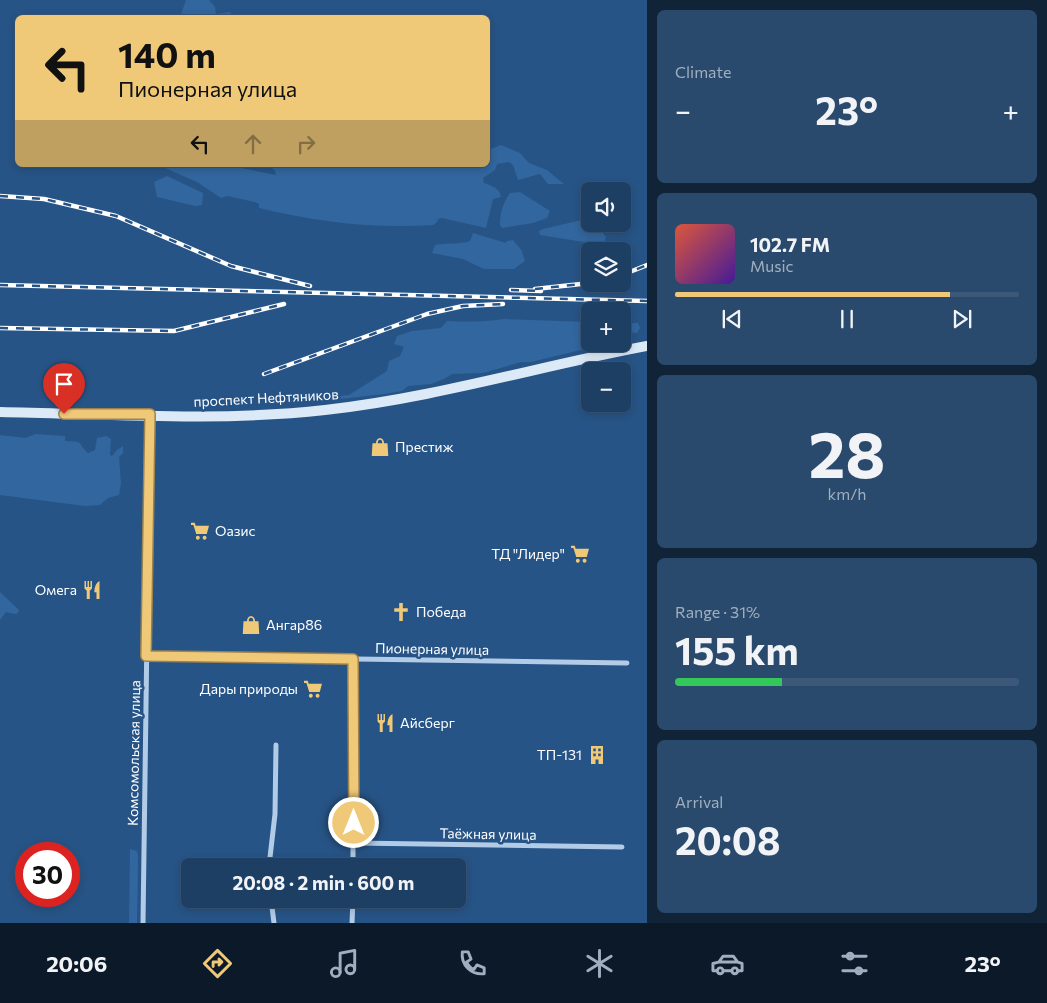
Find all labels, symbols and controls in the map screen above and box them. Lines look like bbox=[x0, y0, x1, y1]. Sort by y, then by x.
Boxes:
text: 140 m bbox=[118, 32, 216, 75]
icon: left bbox=[35, 35, 100, 100]
text: Climate bbox=[675, 62, 731, 81]
text: Пионерная улица bbox=[118, 75, 297, 102]
text: 23° bbox=[815, 86, 878, 133]
text: − bbox=[675, 93, 691, 127]
text: + bbox=[1003, 93, 1019, 127]
icon: left bbox=[186, 130, 214, 158]
icon: ahead bbox=[239, 130, 267, 158]
icon: right bbox=[292, 130, 320, 158]
map controls bbox=[581, 182, 631, 412]
button: sound bbox=[581, 182, 631, 232]
text: 102.7 FM bbox=[750, 233, 830, 256]
button: layers bbox=[581, 242, 631, 292]
text: Music bbox=[750, 256, 794, 275]
button: + bbox=[581, 302, 631, 352]
icon: previous bbox=[718, 305, 746, 333]
icon: pause bbox=[833, 305, 861, 333]
icon: next bbox=[948, 305, 976, 333]
button: − bbox=[581, 362, 631, 412]
pin bbox=[43, 363, 85, 414]
icon: arrive bbox=[50, 370, 78, 398]
street label: проспект Нефтяников bbox=[193, 385, 339, 410]
text: 28 bbox=[809, 412, 885, 491]
shop icon: Престиж bbox=[369, 436, 391, 458]
place label: Престиж bbox=[395, 438, 454, 455]
text: km/h bbox=[828, 484, 866, 503]
supermarket icon: Оазис bbox=[189, 520, 211, 542]
place label: Оазис bbox=[215, 522, 255, 539]
supermarket icon: ТД "Лидер" bbox=[569, 543, 591, 565]
place label: ТД "Лидер" bbox=[491, 545, 565, 562]
restaurant icon: Омега bbox=[81, 579, 103, 601]
place label: Омега bbox=[35, 581, 77, 598]
church icon: Победа bbox=[390, 601, 412, 623]
text: Range · 31% bbox=[675, 602, 760, 621]
place label: Победа bbox=[416, 603, 466, 620]
shop icon: Ангар86 bbox=[240, 614, 262, 636]
place label: Ангар86 bbox=[266, 616, 322, 633]
text: 155 km bbox=[675, 626, 799, 673]
street label: Пионерная улица bbox=[375, 639, 489, 658]
supermarket icon: Дары природы bbox=[302, 678, 324, 700]
street label: Комсомольская улица bbox=[124, 680, 143, 826]
place label: Дары природы bbox=[200, 680, 298, 697]
restaurant icon: Айсберг bbox=[374, 712, 396, 734]
place label: Айсберг bbox=[400, 714, 455, 731]
building icon: ТП-131 bbox=[586, 744, 608, 766]
place label: ТП-131 bbox=[537, 746, 582, 763]
text: Arrival bbox=[675, 792, 723, 811]
position arrow bbox=[327, 796, 379, 848]
text: 20:08 bbox=[675, 816, 780, 863]
street label: Таёжная улица bbox=[439, 824, 537, 843]
speed limit sign: 30 bbox=[15, 842, 80, 907]
text: 20:08 · 2 min · 600 m bbox=[233, 871, 414, 894]
icon: directions bbox=[200, 946, 235, 981]
icon: music bbox=[327, 946, 362, 981]
icon: phone bbox=[455, 946, 490, 981]
icon: climate bbox=[582, 946, 617, 981]
icon: car bbox=[710, 946, 745, 981]
icon: filters bbox=[837, 946, 872, 981]
text: 20:06 bbox=[46, 950, 107, 977]
text: 23° bbox=[964, 950, 1001, 977]

